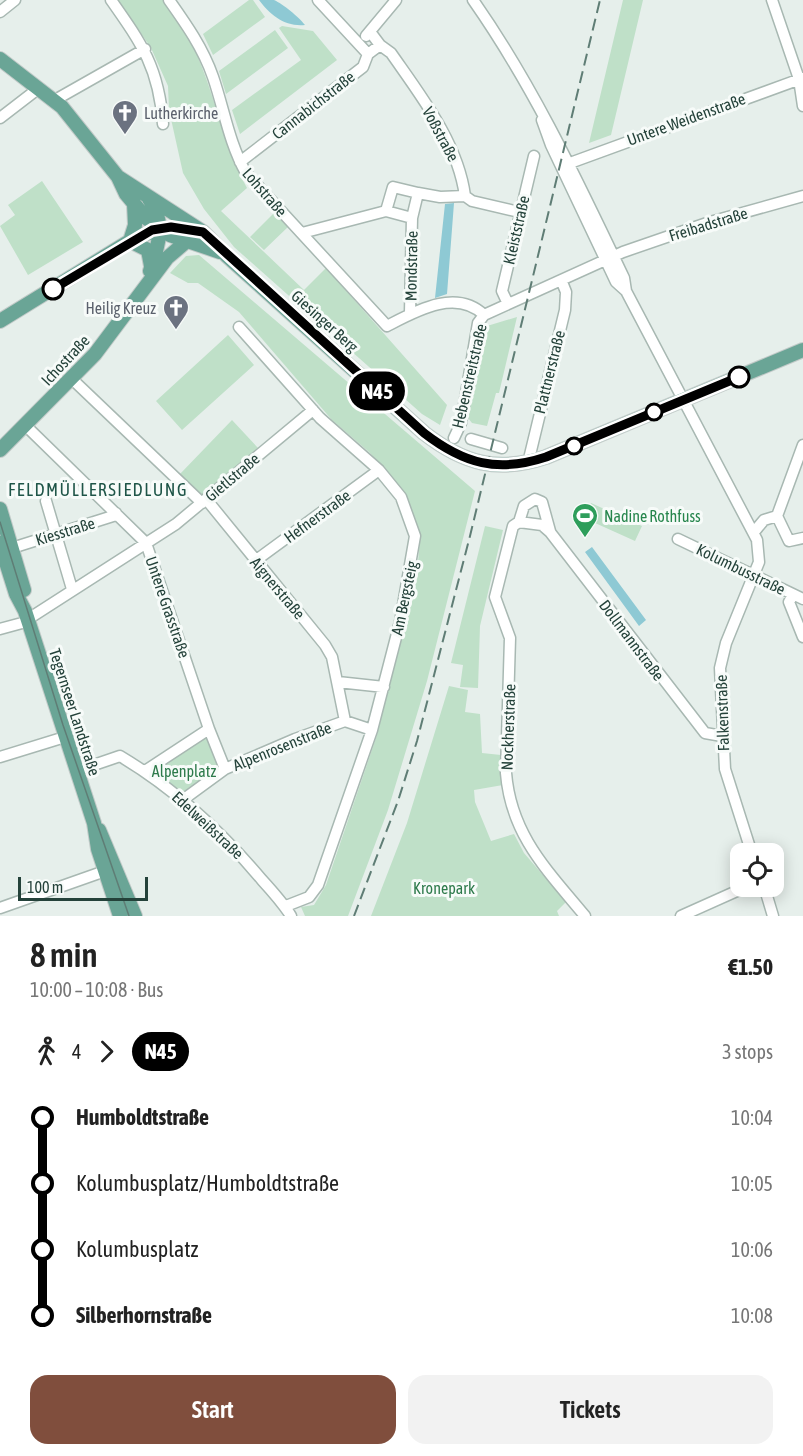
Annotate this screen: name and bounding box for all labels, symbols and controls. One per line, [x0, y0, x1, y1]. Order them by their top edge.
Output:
street label: Cannabichstraße [268, 67, 358, 143]
street label: Untere Weidenstraße [624, 89, 748, 149]
church icon: Lutherkirche [110, 98, 140, 136]
place label: Lutherkirche [144, 104, 218, 122]
street label: Voßstraße [419, 104, 463, 164]
street label: Lohstraße [239, 164, 291, 220]
street label: Kleiststraße [499, 194, 533, 266]
street label: Freibadstraße [667, 204, 749, 244]
street label: Mondstraße [401, 231, 421, 301]
unlabelled marker [42, 278, 64, 300]
street label: Giesinger Berg [287, 286, 362, 356]
church icon: Heilig Kreuz [161, 293, 191, 331]
place label: Heilig Kreuz [85, 299, 156, 318]
street label: Hebenstreitstraße [448, 322, 490, 430]
street label: Plattnerstraße [530, 328, 568, 416]
street label: Ichostraße [37, 331, 93, 389]
unlabelled marker [728, 366, 750, 388]
line badge: N45 [342, 372, 412, 410]
text: N45 [361, 379, 393, 403]
unlabelled marker [645, 403, 663, 421]
unlabelled marker [565, 437, 583, 455]
street label: Gietlstraße [201, 449, 263, 505]
district label: FELDMÜLLERSIEDLUNG [8, 479, 188, 500]
street label: Hefnerstraße [280, 486, 354, 546]
sports icon: Nadine Rothfuss [570, 501, 600, 539]
place label: Nadine Rothfuss [604, 507, 701, 525]
street label: Kiesstraße [33, 513, 97, 549]
street label: Kolumbusstraße [694, 540, 788, 598]
street label: Aignerstraße [246, 553, 309, 623]
street label: Untere Grasstraße [142, 554, 194, 660]
street label: Am Bergsteig [387, 559, 422, 637]
street label: Dollmannstraße [596, 596, 668, 684]
street label: Tegernseer Landstraße [45, 646, 104, 778]
street label: Falkenstraße [712, 674, 732, 752]
street label: Nockherstraße [497, 683, 519, 771]
street label: Alpenrosenstraße [230, 718, 334, 775]
park label: Alpenplatz [152, 762, 216, 781]
street label: Edelweißstraße [169, 788, 247, 862]
map controls [730, 843, 784, 897]
button: locate [730, 843, 784, 897]
scale bar [18, 874, 148, 902]
text: 100 m [27, 878, 63, 896]
park label: Kronepark [413, 879, 475, 898]
text: 8 min [30, 936, 97, 974]
text: €1.50 [728, 954, 773, 980]
text: 10:00 – 10:08 · Bus [30, 978, 163, 1001]
icon: walk [30, 1035, 63, 1068]
icon: forward [90, 1035, 123, 1068]
text: N45 [144, 1039, 177, 1063]
text: 4 [72, 1040, 81, 1063]
text: 3 stops [722, 1040, 773, 1063]
text: Humboldtstraße [76, 1104, 209, 1130]
text: 10:04 [731, 1106, 773, 1129]
text: Kolumbusplatz/Humboldtstraße [76, 1170, 339, 1196]
text: 10:05 [731, 1172, 773, 1195]
text: Kolumbusplatz [76, 1236, 199, 1262]
text: 10:06 [731, 1238, 773, 1261]
text: Silberhornstraße [76, 1302, 212, 1328]
text: 10:08 [731, 1304, 773, 1327]
button: Start [30, 1375, 396, 1444]
button: Tickets [408, 1375, 773, 1444]

